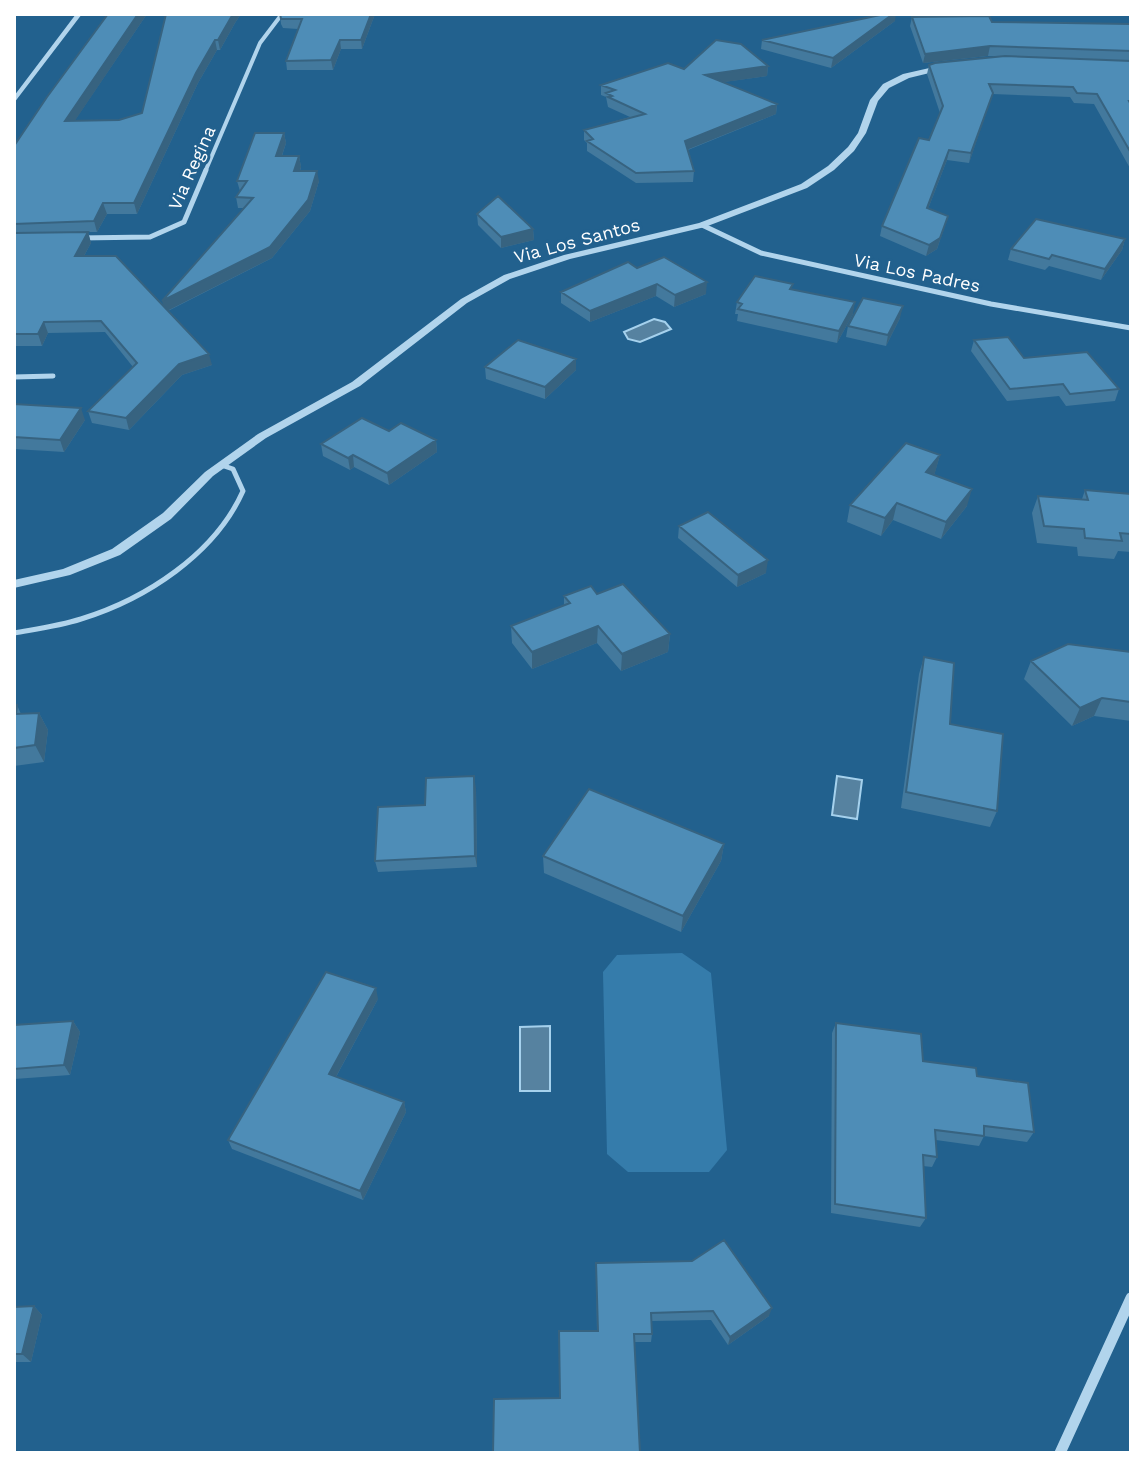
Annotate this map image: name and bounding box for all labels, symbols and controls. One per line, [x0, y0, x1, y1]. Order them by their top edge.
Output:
street label: Via Regina [164, 122, 219, 213]
street label: Via Los Santos [512, 214, 642, 267]
street label: Via Los Padres [852, 249, 982, 296]

